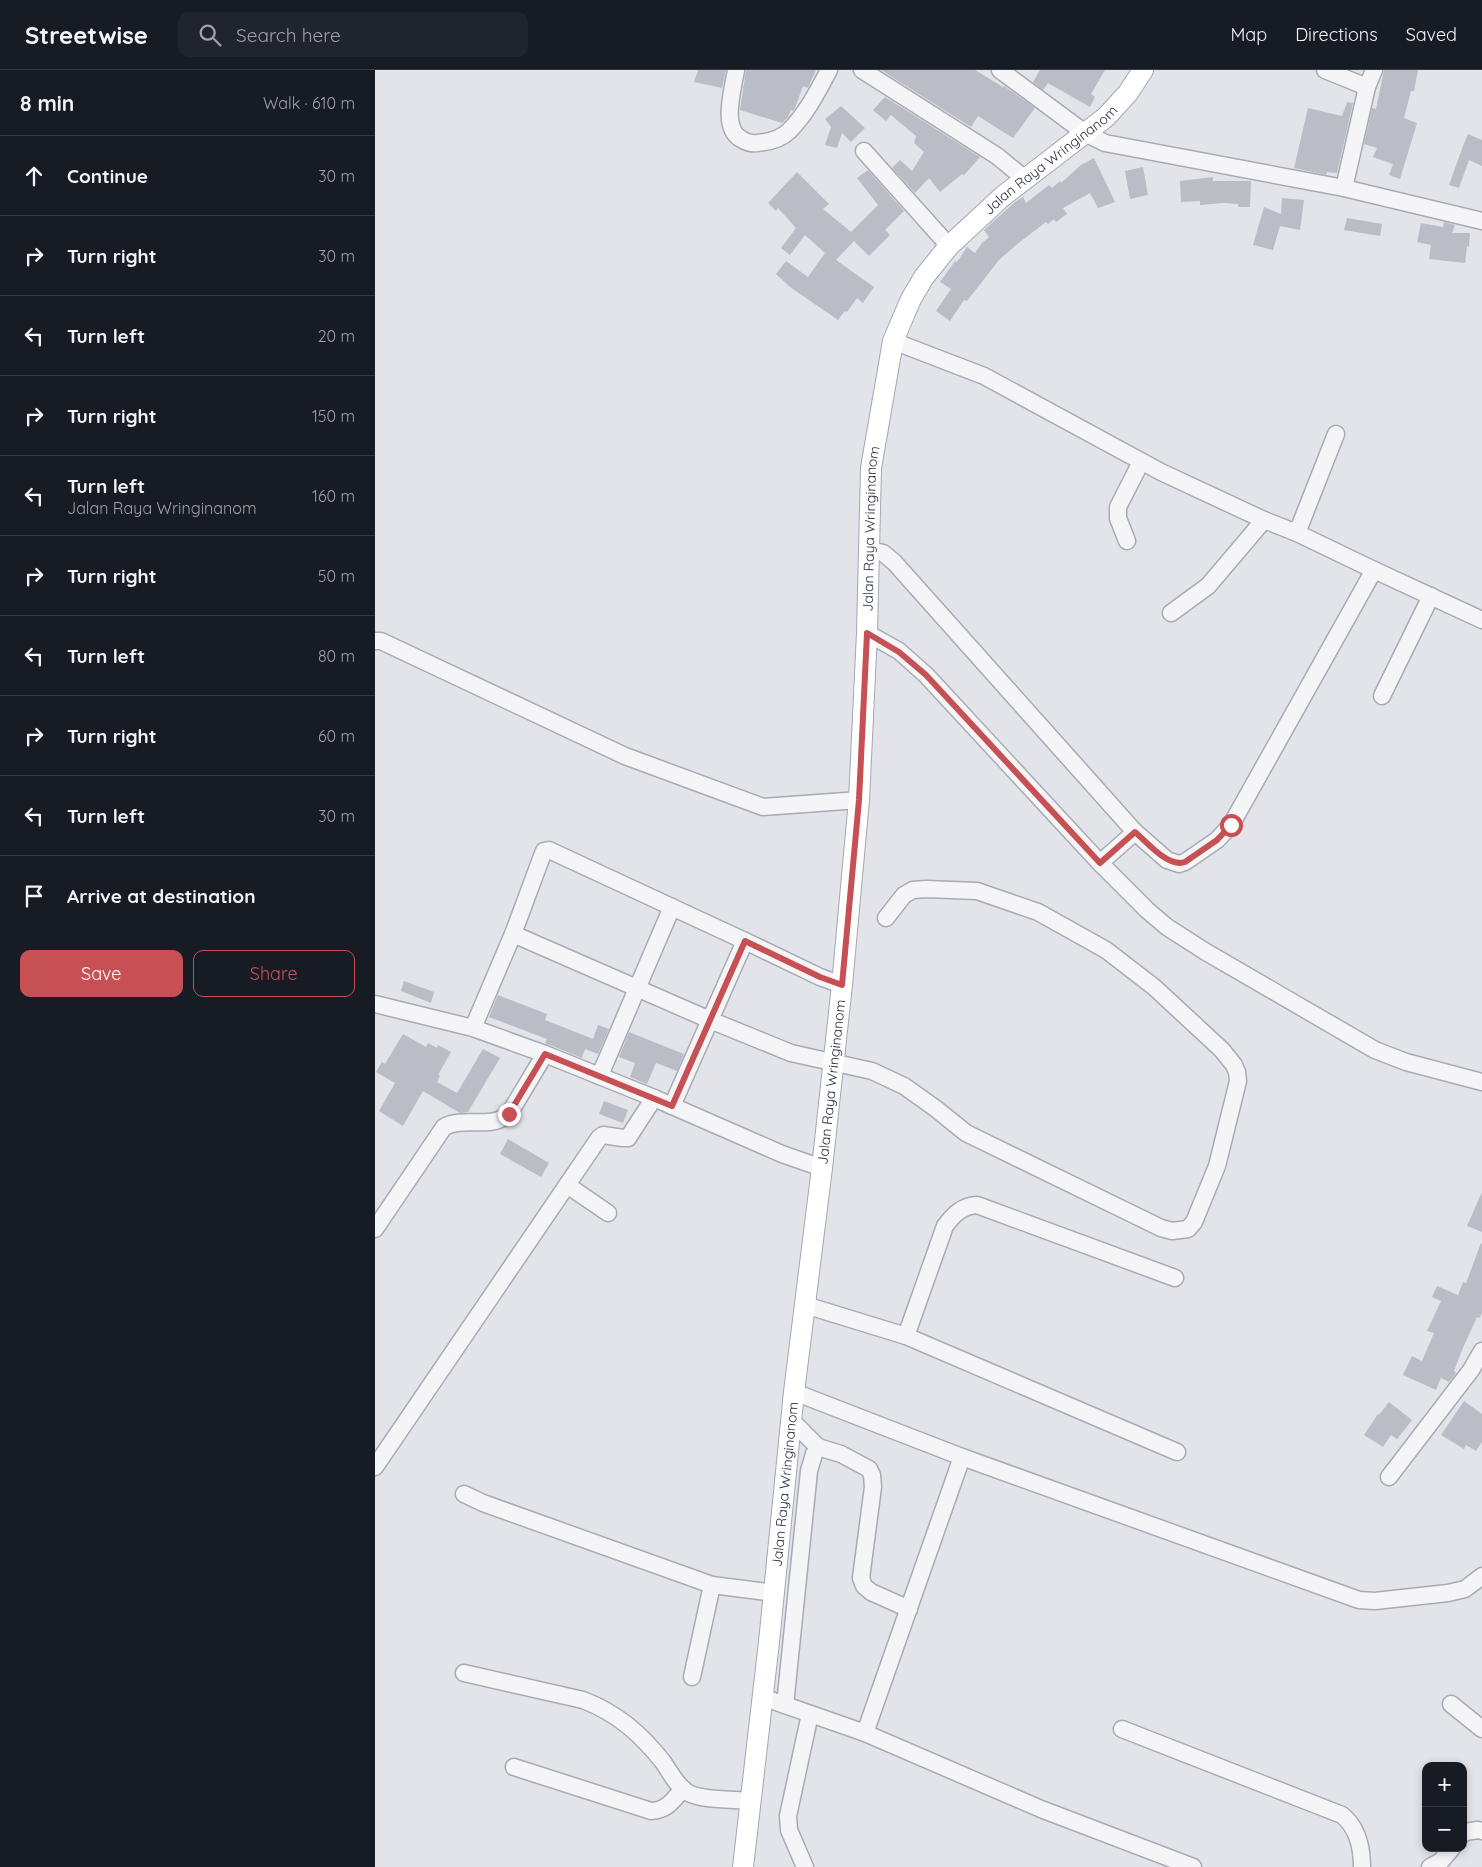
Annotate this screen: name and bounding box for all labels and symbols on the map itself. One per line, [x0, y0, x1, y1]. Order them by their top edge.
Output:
street label: Jalan Raya Wringinanom [980, 101, 1121, 218]
street label: Jalan Raya Wringinanom [859, 444, 884, 612]
route start [1220, 814, 1243, 837]
street label: Jalan Raya Wringinanom [813, 999, 849, 1165]
route end [498, 1103, 521, 1126]
street label: Jalan Raya Wringinanom [768, 1401, 802, 1568]

